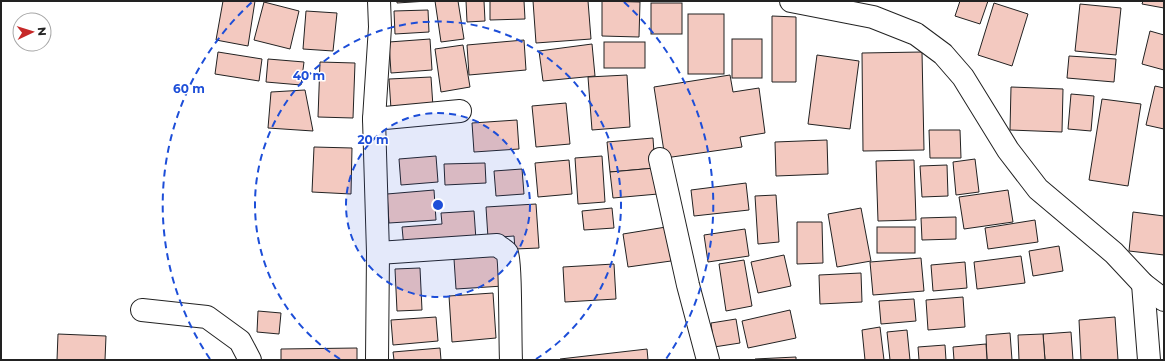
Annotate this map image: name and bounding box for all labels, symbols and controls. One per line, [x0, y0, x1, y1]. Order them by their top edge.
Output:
north arrow [12, 12, 52, 52]
text: N [35, 26, 49, 36]
text: 40 m [293, 68, 325, 83]
text: 60 m [173, 81, 205, 96]
text: 20 m [357, 132, 389, 147]
centre of rings [431, 198, 445, 212]

